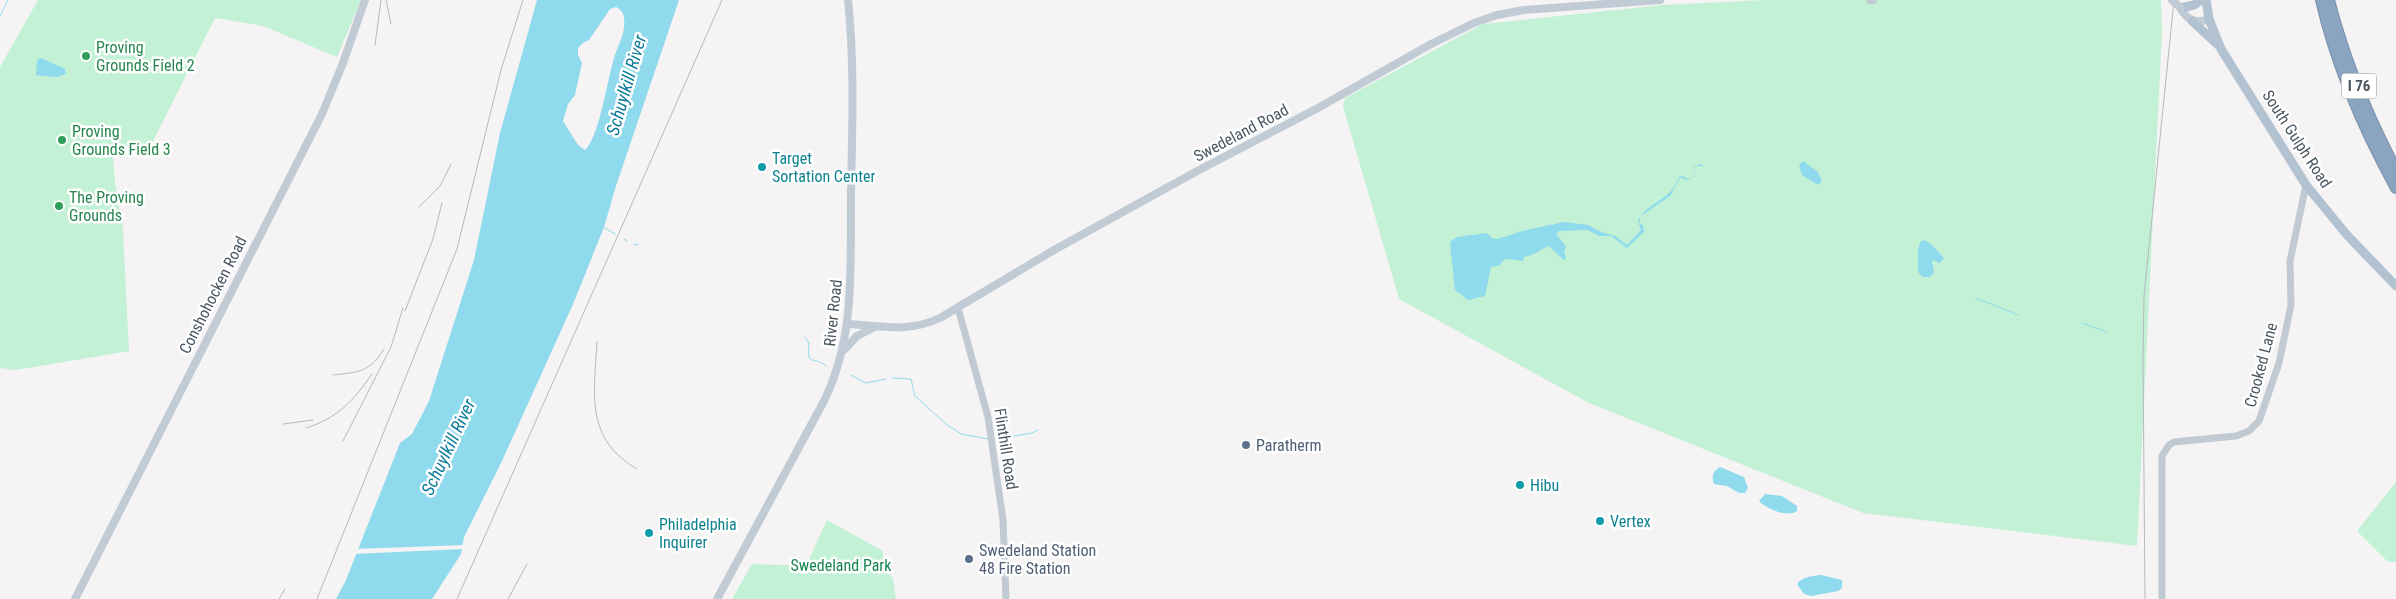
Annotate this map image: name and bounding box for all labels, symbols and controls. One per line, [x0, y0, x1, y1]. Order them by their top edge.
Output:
water label: Schuylkill River [602, 32, 651, 138]
place label: Proving Grounds Field 2 [96, 38, 195, 75]
marker: Proving Grounds Field 2 [80, 50, 92, 62]
road number: I 76 [2342, 74, 2376, 98]
street label: South Gulph Road [2258, 87, 2336, 191]
street label: Swedeland Road [1190, 100, 1292, 166]
place label: Proving Grounds Field 3 [72, 122, 171, 159]
marker: Proving Grounds Field 3 [56, 134, 68, 146]
place label: Target Sortation Center [772, 149, 875, 186]
marker: Target Sortation Center [756, 161, 768, 173]
place label: The Proving Grounds [69, 188, 144, 225]
marker: The Proving Grounds [53, 200, 65, 212]
street label: Conshohocken Road [175, 233, 251, 357]
street label: River Road [820, 279, 846, 347]
street label: Crooked Lane [2241, 321, 2281, 409]
water label: Schuylkill River [417, 395, 480, 498]
street label: Flinthill Road [990, 407, 1022, 491]
place label: Paratherm [1256, 436, 1322, 455]
marker: Paratherm [1240, 439, 1252, 451]
place label: Hibu [1530, 476, 1559, 495]
marker: Hibu [1514, 479, 1526, 491]
place label: Vertex [1610, 512, 1651, 531]
place label: Philadelphia Inquirer [659, 515, 737, 552]
marker: Vertex [1594, 515, 1606, 527]
marker: Philadelphia Inquirer [643, 527, 655, 539]
place label: Swedeland Station 48 Fire Station [979, 541, 1096, 578]
marker: Swedeland Station 48 Fire Station [963, 553, 975, 565]
park label: Swedeland Park [791, 556, 892, 575]

